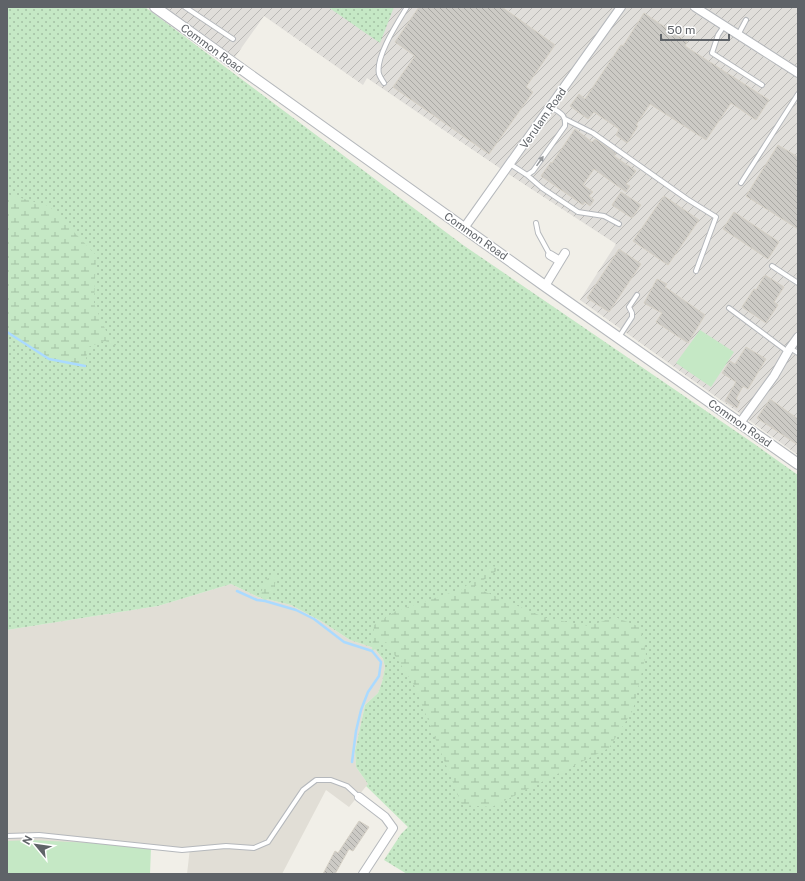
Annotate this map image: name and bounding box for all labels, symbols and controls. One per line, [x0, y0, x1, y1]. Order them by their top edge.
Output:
scale bar [661, 16, 729, 42]
street label: Common Road [178, 21, 246, 75]
text: 50 m [667, 23, 695, 37]
street label: Verulam Road [518, 85, 568, 151]
one-way arrow [536, 156, 544, 166]
street label: Common Road [442, 210, 510, 262]
street label: Common Road [706, 397, 774, 449]
north arrow [16, 825, 56, 865]
text: N [20, 833, 35, 847]

